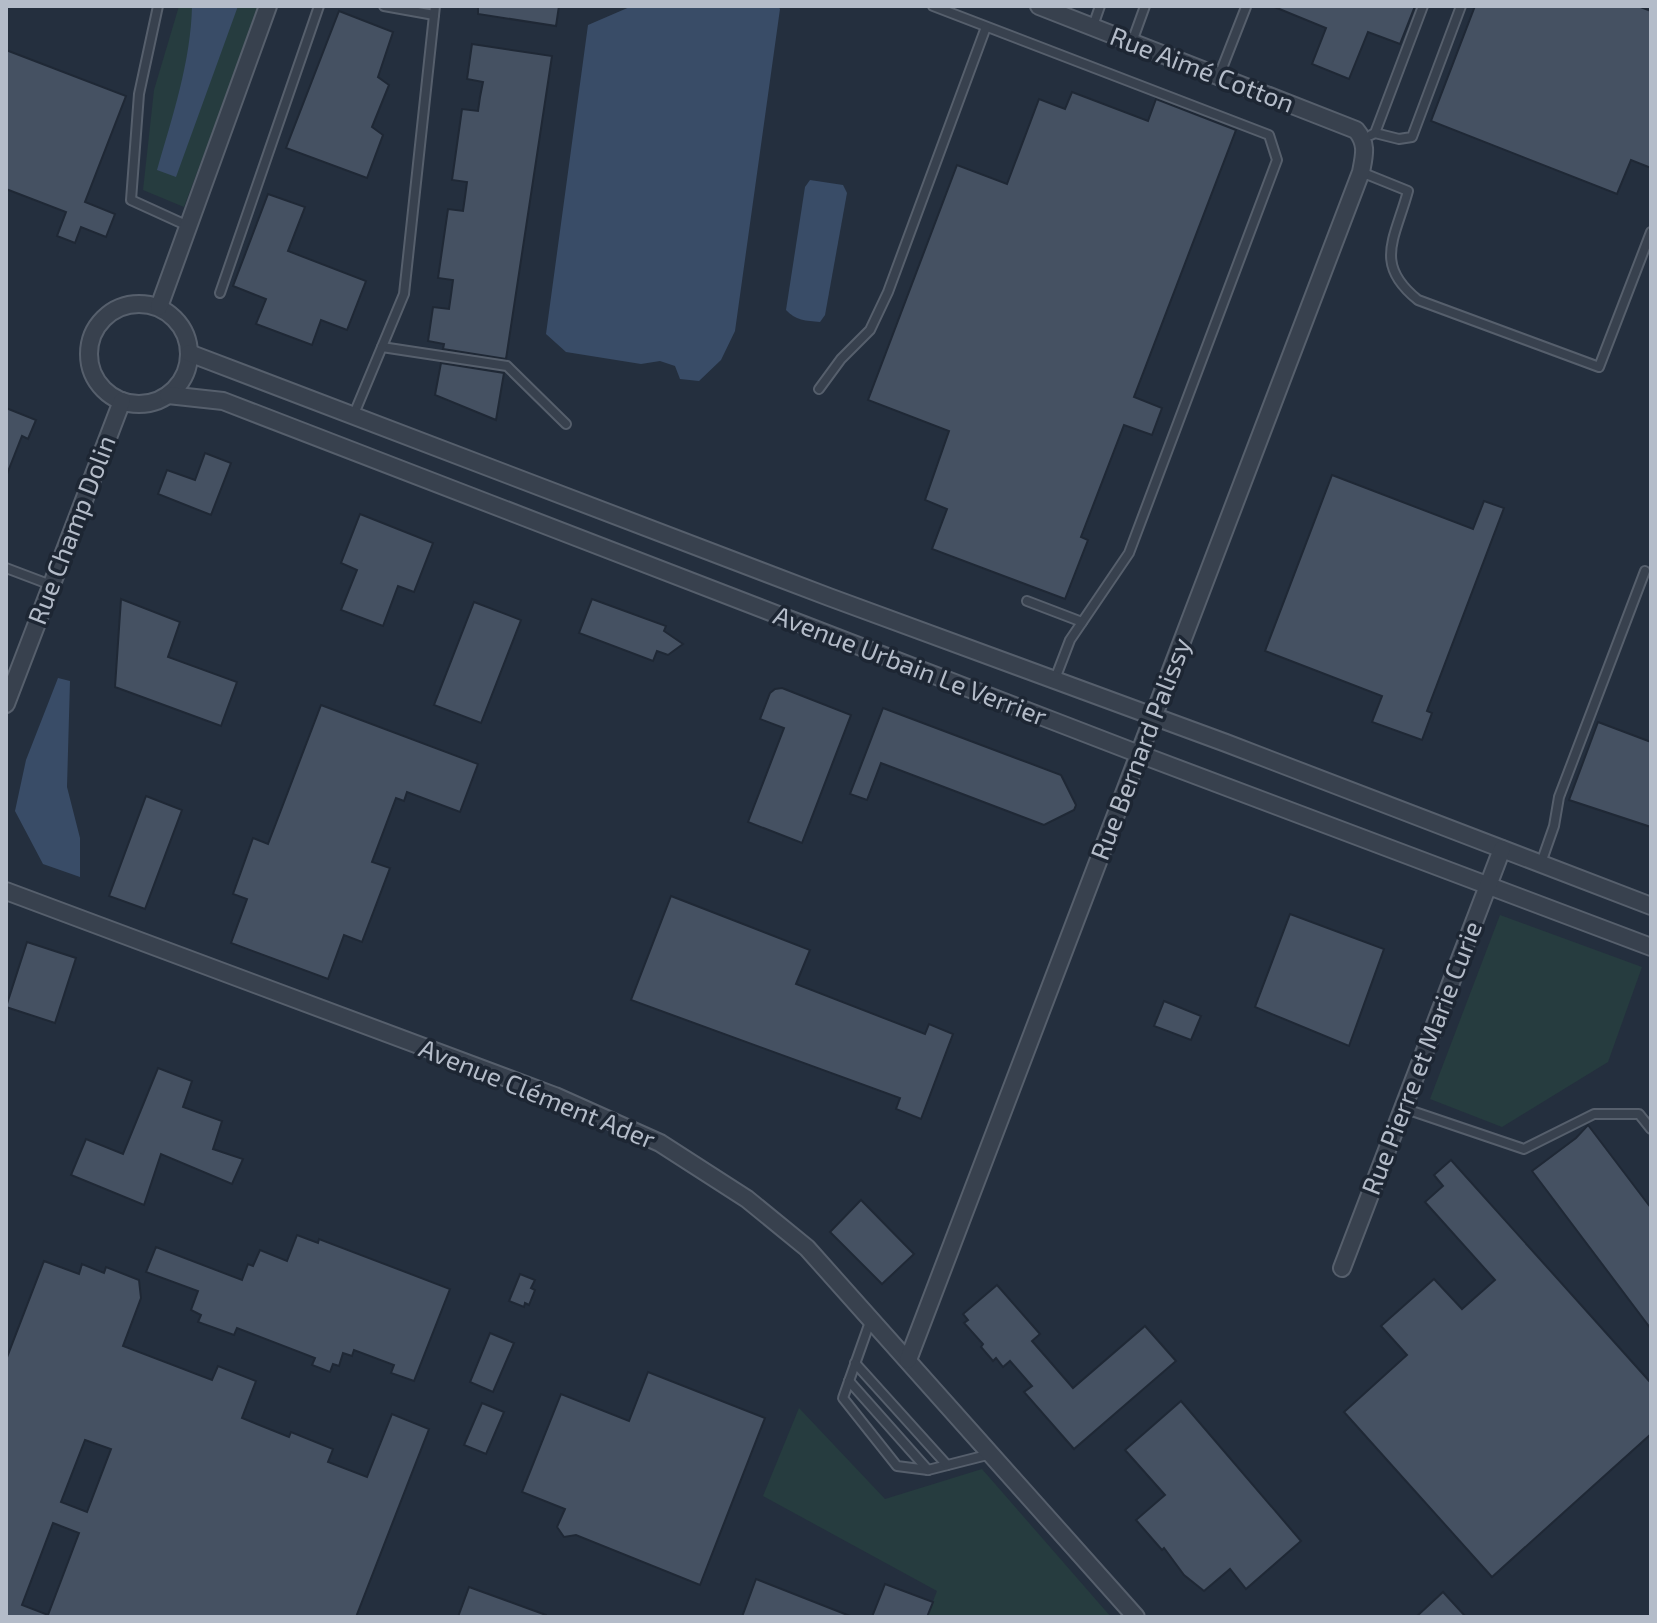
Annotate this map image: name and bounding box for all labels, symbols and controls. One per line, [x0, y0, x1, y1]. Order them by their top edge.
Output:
street label: Rue Aimé Cotton [1106, 19, 1299, 118]
street label: Rue Champ Dolin [20, 431, 121, 628]
street label: Avenue Urbain Le Verrier [770, 598, 1051, 731]
street label: Rue Bernard Palissy [1083, 633, 1196, 864]
street label: Rue Pierre et Marie Curie [1354, 916, 1487, 1199]
street label: Avenue Clément Ader [415, 1031, 660, 1154]

